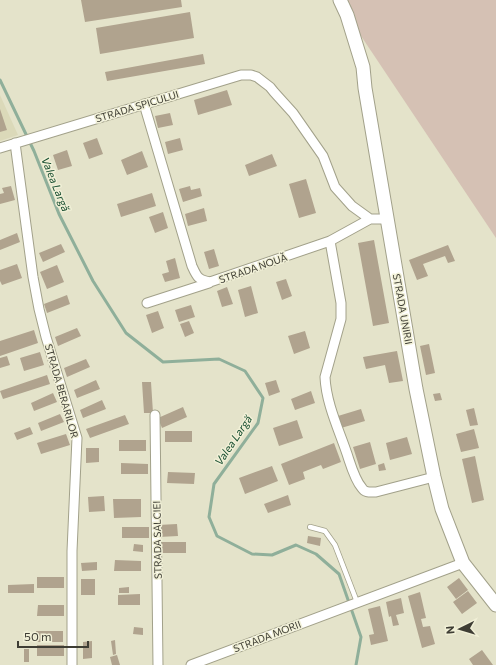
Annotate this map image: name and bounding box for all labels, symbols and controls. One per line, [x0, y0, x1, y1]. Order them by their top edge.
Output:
street label: STRADA SPICULUI [94, 88, 180, 124]
water label: Valea Largă [39, 155, 73, 213]
street label: STRADA NOUĂ [217, 251, 289, 285]
street label: STRADA UNIRII [391, 273, 415, 345]
street label: STRADA BERARILOR [43, 342, 81, 440]
water label: Valea Largă [212, 412, 255, 467]
street label: STRADA SALCIEI [150, 501, 164, 579]
north arrow [440, 609, 480, 649]
street label: STRADA MORII [231, 618, 303, 654]
scale bar [18, 623, 88, 649]
text: N [443, 625, 456, 635]
text: 50 m [24, 629, 52, 643]

